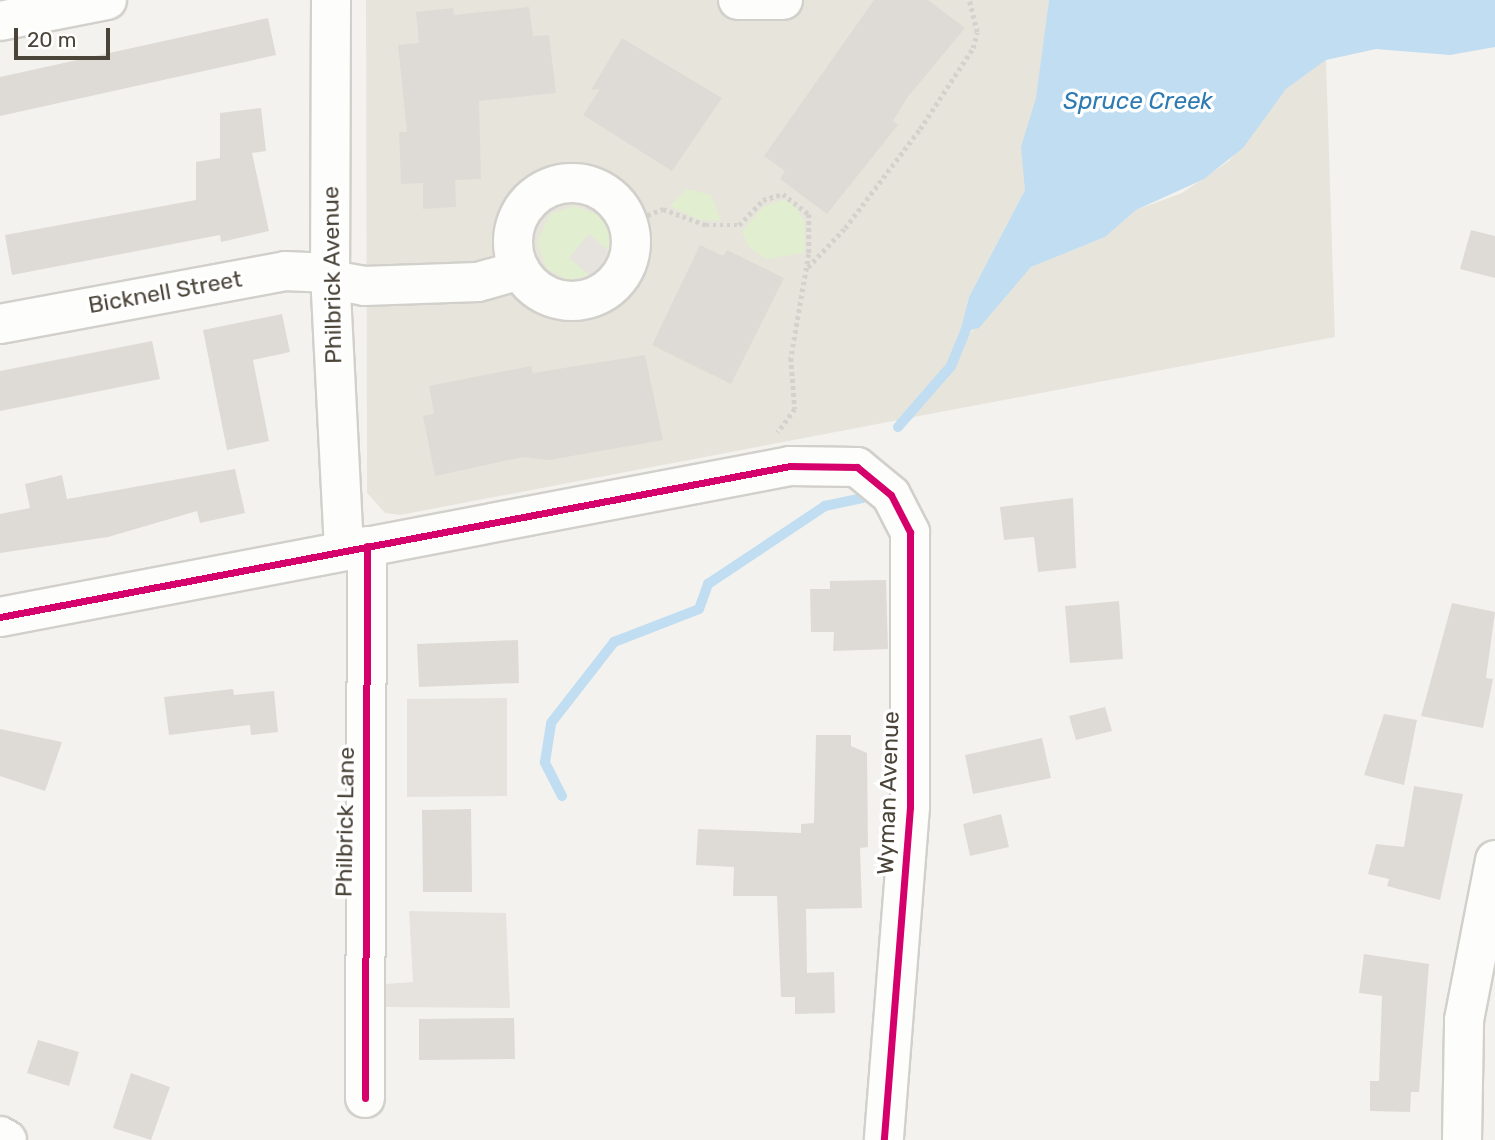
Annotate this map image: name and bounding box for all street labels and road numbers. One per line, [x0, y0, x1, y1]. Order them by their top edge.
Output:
street label: Philbrick Avenue [317, 185, 347, 365]
street label: Bicknell Street [86, 265, 244, 319]
street label: Wyman Avenue [871, 710, 905, 876]
street label: Philbrick Lane [330, 746, 360, 898]

